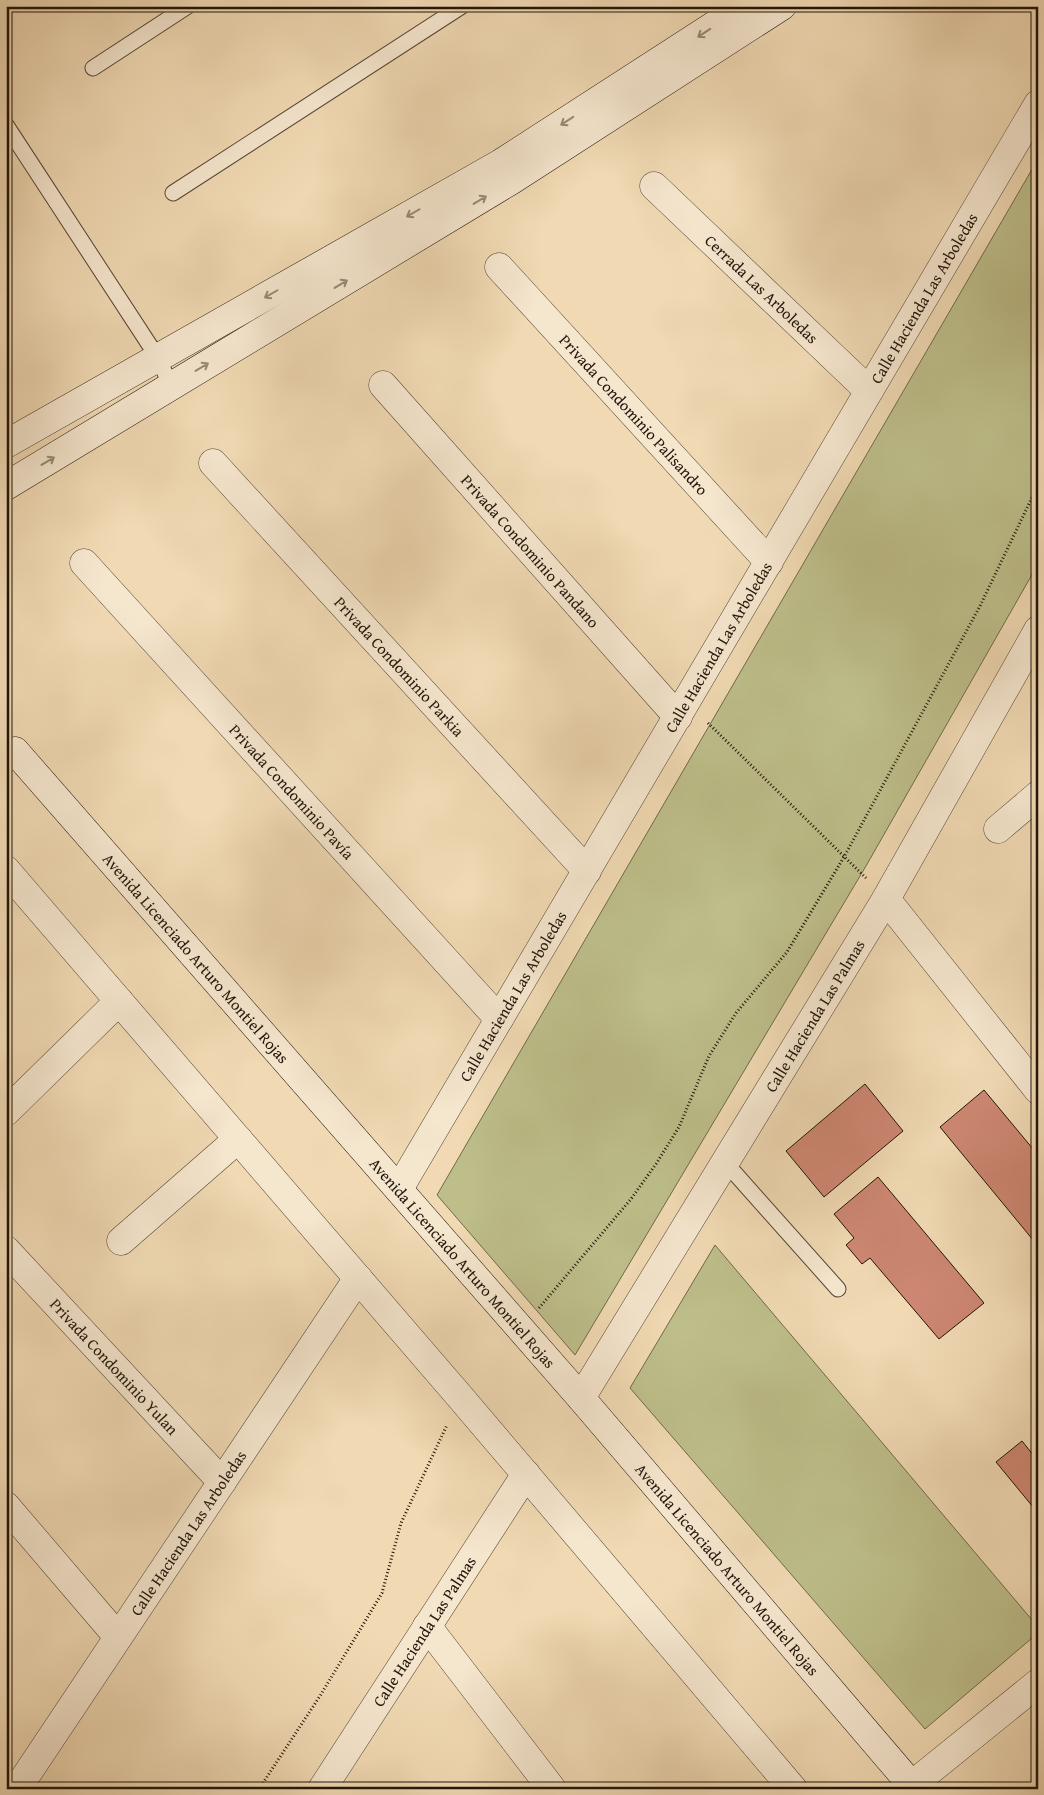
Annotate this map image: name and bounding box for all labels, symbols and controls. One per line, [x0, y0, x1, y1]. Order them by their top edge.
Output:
one-way arrow [697, 28, 711, 38]
one-way arrow [560, 116, 574, 126]
one-way arrow [473, 194, 487, 204]
street label: Calle Hacienda Las Arboledas [864, 208, 983, 388]
one-way arrow [406, 209, 420, 219]
street label: Cerrada Las Arboledas [700, 229, 824, 349]
one-way arrow [333, 278, 347, 288]
one-way arrow [265, 289, 279, 299]
street label: Privada Condominio Palisandro [554, 329, 714, 500]
one-way arrow [194, 362, 208, 372]
one-way arrow [40, 456, 54, 466]
street label: Privada Condominio Pandano [456, 469, 605, 633]
street label: Calle Hacienda Las Arboledas [658, 557, 778, 737]
street label: Privada Condominio Parkia [329, 591, 470, 742]
street label: Privada Condominio Pavía [224, 718, 360, 865]
street label: Avenida Licenciado Arturo Montiel Rojas [97, 847, 295, 1069]
street label: Calle Hacienda Las Arboledas [453, 906, 572, 1086]
street label: Calle Hacienda Las Palmas [759, 935, 871, 1097]
street label: Avenida Licenciado Arturo Montiel Rojas [364, 1152, 562, 1373]
street label: Privada Condominio Yulan [45, 1293, 184, 1440]
street label: Calle Hacienda Las Arboledas [124, 1445, 252, 1620]
street label: Avenida Licenciado Arturo Montiel Rojas [630, 1458, 825, 1681]
street label: Calle Hacienda Las Palmas [367, 1551, 482, 1711]

